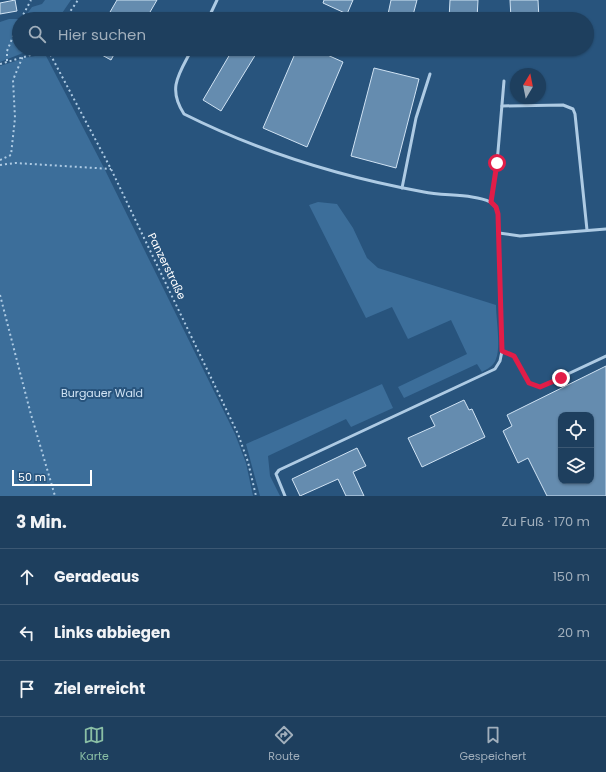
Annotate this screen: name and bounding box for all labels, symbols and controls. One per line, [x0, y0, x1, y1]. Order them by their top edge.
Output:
search box [12, 12, 594, 56]
icon: search [26, 23, 48, 45]
text: Hier suchen [58, 24, 146, 45]
north arrow [510, 68, 546, 104]
route start [488, 154, 506, 172]
street label: Panzerstraße [144, 230, 190, 302]
route end [552, 369, 570, 387]
park label: Burgauer Wald [61, 385, 143, 401]
map controls [558, 412, 594, 484]
button: locate [558, 412, 594, 448]
button: layers [558, 448, 594, 484]
scale bar [12, 468, 92, 487]
text: 50 m [18, 469, 46, 485]
text: 3 Min. [16, 510, 67, 534]
text: Zu Fuß · 170 m [501, 512, 590, 531]
icon: ahead [16, 566, 38, 588]
text: Geradeaus [54, 566, 139, 587]
text: 150 m [553, 567, 590, 586]
icon: left [16, 622, 38, 644]
text: Links abbiegen [54, 622, 170, 643]
text: 20 m [557, 623, 590, 642]
icon: arrive [16, 678, 38, 700]
text: Ziel erreicht [54, 678, 145, 699]
tab: Karte [80, 724, 109, 765]
tab: Route [268, 724, 300, 765]
tab: Gespeichert [459, 724, 526, 765]

